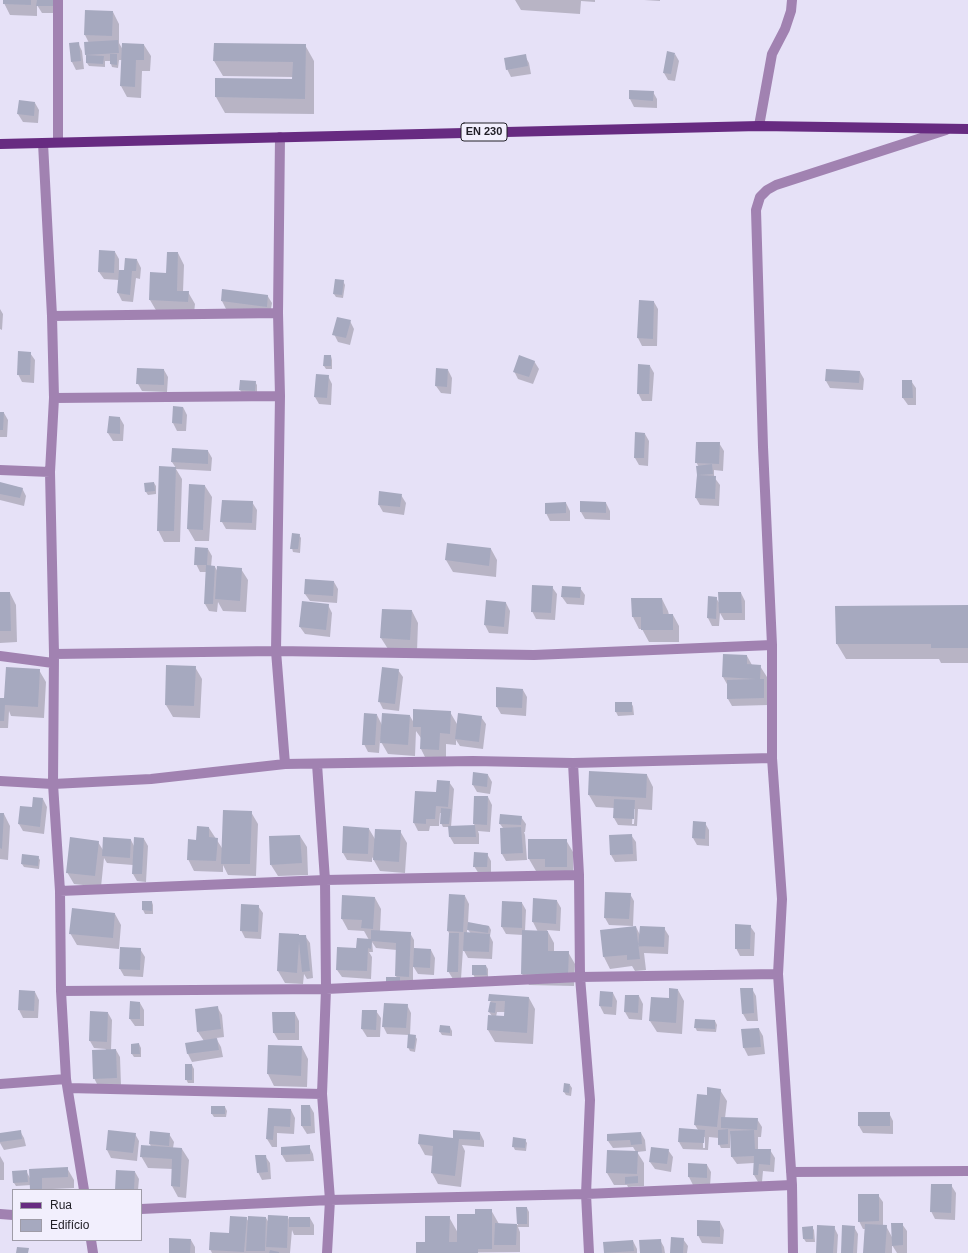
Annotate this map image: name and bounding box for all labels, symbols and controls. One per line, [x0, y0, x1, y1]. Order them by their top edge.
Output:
road number: EN 230 [461, 123, 507, 141]
legend [12, 1189, 142, 1241]
text: Rua [50, 1198, 72, 1212]
text: Edifício [50, 1218, 89, 1232]

